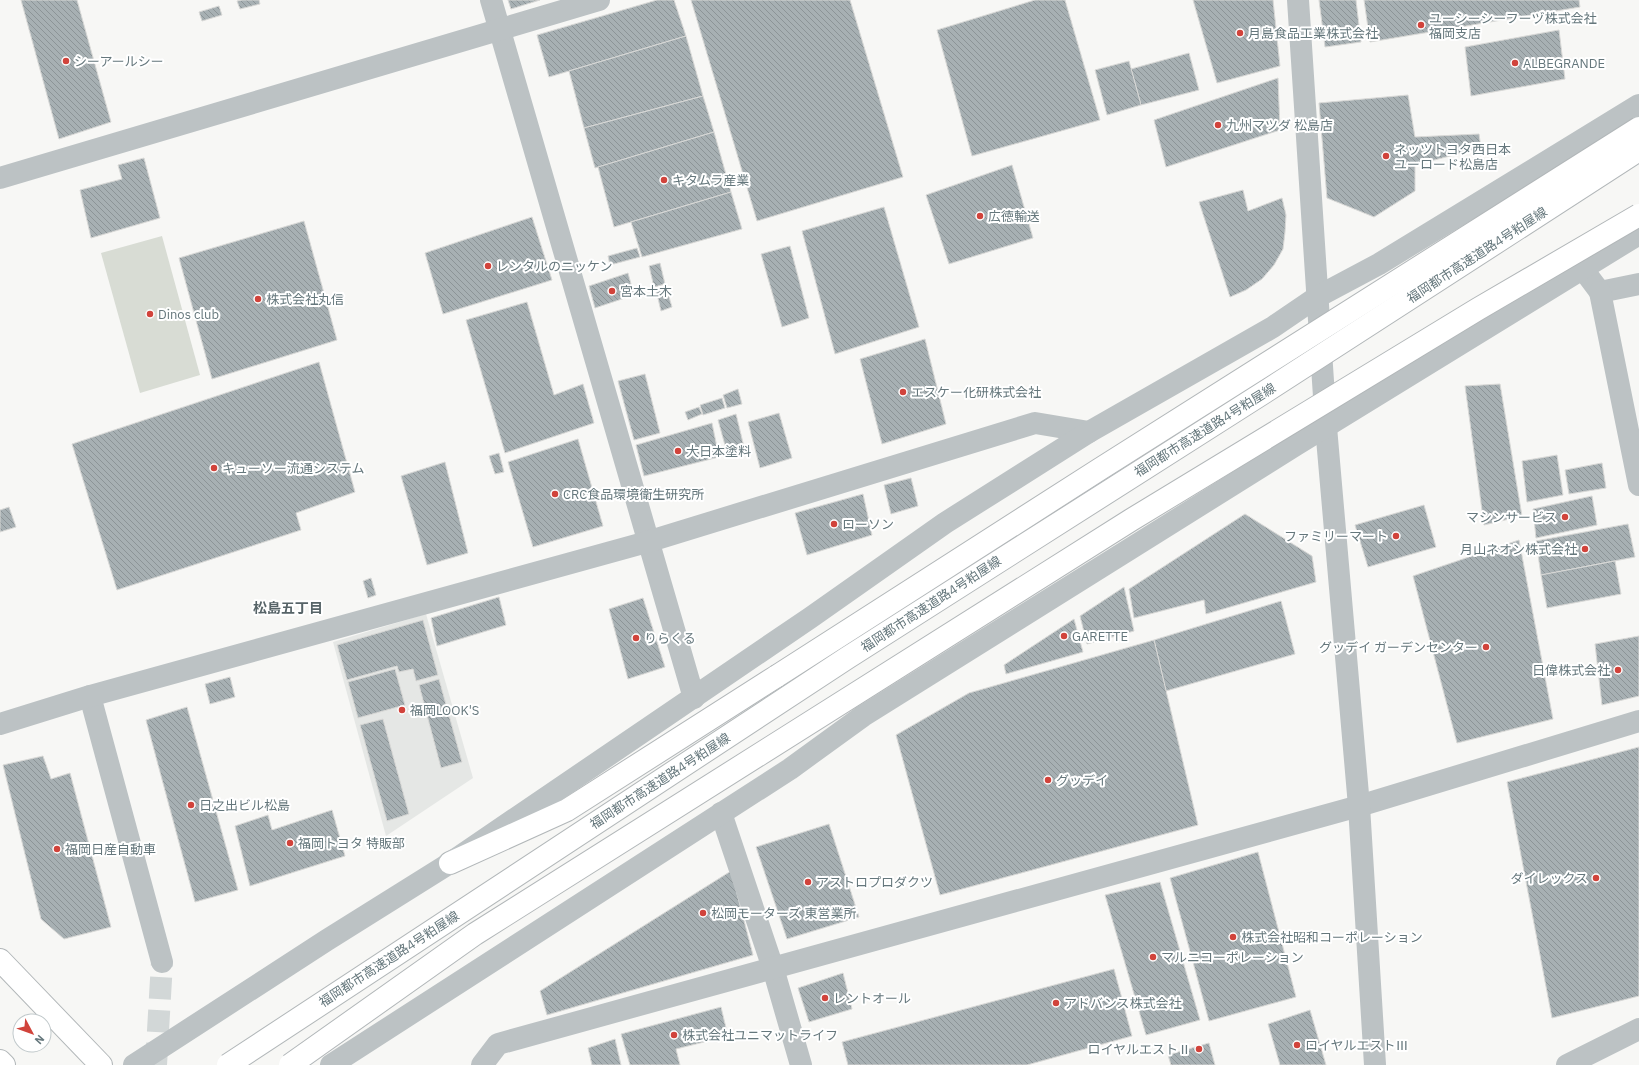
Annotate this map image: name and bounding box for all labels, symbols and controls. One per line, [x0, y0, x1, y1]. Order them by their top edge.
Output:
place label: ユーシーシーフーヅ株式会社 福岡支店 [1429, 10, 1596, 42]
marker: ユーシーシーフーヅ株式会社 福岡支店 [1416, 20, 1426, 30]
place label: 月島食品工業株式会社 [1248, 25, 1378, 42]
marker: 月島食品工業株式会社 [1235, 28, 1245, 38]
place label: シーアールシー [74, 53, 164, 70]
place label: ALBEGRANDE [1523, 55, 1605, 72]
marker: シーアールシー [61, 56, 71, 66]
marker: ALBEGRANDE [1510, 58, 1520, 68]
place label: 九州マツダ 松島店 [1226, 117, 1333, 134]
marker: 九州マツダ 松島店 [1213, 120, 1223, 130]
place label: ネッツトヨタ西日本 ユーロード松島店 [1394, 141, 1511, 173]
marker: ネッツトヨタ西日本 ユーロード松島店 [1381, 151, 1391, 161]
place label: キタムラ産業 [672, 172, 749, 189]
marker: キタムラ産業 [659, 175, 669, 185]
street label: 福岡都市高速道路4号粕屋線 [1404, 203, 1550, 307]
place label: 広徳輸送 [988, 208, 1040, 225]
marker: 広徳輸送 [975, 211, 985, 221]
place label: レンタルのニッケン [496, 258, 613, 275]
marker: レンタルのニッケン [483, 261, 493, 271]
place label: 宮本土木 [620, 283, 672, 300]
marker: 宮本土木 [607, 286, 617, 296]
place label: 株式会社丸信 [266, 291, 344, 308]
marker: 株式会社丸信 [253, 294, 263, 304]
place label: Dinos club [158, 306, 219, 323]
marker: Dinos club [145, 309, 155, 319]
street label: 福岡都市高速道路4号粕屋線 [1131, 379, 1279, 481]
place label: エスケー化研株式会社 [911, 384, 1041, 401]
marker: エスケー化研株式会社 [898, 387, 908, 397]
place label: 大日本塗料 [686, 443, 751, 460]
marker: 大日本塗料 [673, 446, 683, 456]
place label: キューソー流通システム [222, 460, 365, 477]
marker: キューソー流通システム [209, 463, 219, 473]
place label: CRC食品環境衛生研究所 [563, 486, 704, 503]
marker: CRC食品環境衛生研究所 [550, 489, 560, 499]
place label: マシンサービス [1466, 509, 1557, 526]
marker: マシンサービス [1560, 512, 1570, 522]
place label: ローソン [842, 516, 894, 533]
marker: ローソン [829, 519, 839, 529]
place label: ファミリーマート [1284, 528, 1388, 545]
marker: ファミリーマート [1391, 531, 1401, 541]
place label: 月山ネオン株式会社 [1460, 541, 1577, 558]
marker: 月山ネオン株式会社 [1580, 544, 1590, 554]
street label: 福岡都市高速道路4号粕屋線 [858, 552, 1004, 656]
district label: 松島五丁目 [253, 599, 323, 617]
place label: GARETTE [1072, 628, 1128, 645]
place label: りらくる [644, 630, 696, 647]
marker: GARETTE [1059, 631, 1069, 641]
marker: りらくる [631, 633, 641, 643]
place label: グッデイ ガーデンセンター [1319, 639, 1478, 656]
marker: グッデイ ガーデンセンター [1481, 642, 1491, 652]
place label: 日偉株式会社 [1532, 662, 1610, 679]
marker: 日偉株式会社 [1613, 665, 1623, 675]
place label: 福岡LOOK'S [410, 702, 479, 719]
marker: 福岡LOOK'S [397, 705, 407, 715]
street label: 福岡都市高速道路4号粕屋線 [587, 729, 733, 833]
place label: グッデイ [1056, 772, 1108, 789]
marker: グッデイ [1043, 775, 1053, 785]
place label: 日之出ビル松島 [199, 797, 290, 814]
marker: 日之出ビル松島 [186, 800, 196, 810]
place label: 福岡トヨタ 特販部 [298, 835, 405, 852]
marker: 福岡トヨタ 特販部 [285, 838, 295, 848]
place label: 福岡日産自動車 [65, 841, 156, 858]
marker: 福岡日産自動車 [52, 844, 62, 854]
place label: ダイレックス [1510, 870, 1588, 887]
marker: ダイレックス [1591, 873, 1601, 883]
place label: アストロプロダクツ [816, 874, 933, 891]
marker: アストロプロダクツ [803, 877, 813, 887]
place label: 松岡モーターズ 東営業所 [711, 905, 856, 922]
street label: 福岡都市高速道路4号粕屋線 [316, 907, 462, 1011]
marker: 松岡モーターズ 東営業所 [698, 908, 708, 918]
place label: 株式会社昭和コーポレーション [1241, 929, 1423, 946]
marker: 株式会社昭和コーポレーション [1228, 932, 1238, 942]
place label: マルニコーポレーション [1161, 949, 1304, 966]
marker: マルニコーポレーション [1148, 952, 1158, 962]
place label: レントオール [833, 990, 911, 1007]
marker: レントオール [820, 993, 830, 1003]
place label: アドバンス株式会社 [1064, 995, 1181, 1012]
marker: アドバンス株式会社 [1051, 998, 1061, 1008]
north arrow [12, 1013, 52, 1053]
place label: 株式会社ユニマットライフ [682, 1027, 838, 1044]
marker: 株式会社ユニマットライフ [669, 1030, 679, 1040]
text: N [32, 1032, 47, 1047]
place label: ロイヤルエストⅢ [1305, 1037, 1409, 1054]
marker: ロイヤルエストⅢ [1292, 1040, 1302, 1050]
place label: ロイヤルエストⅡ [1087, 1041, 1191, 1058]
marker: ロイヤルエストⅡ [1194, 1044, 1204, 1054]

